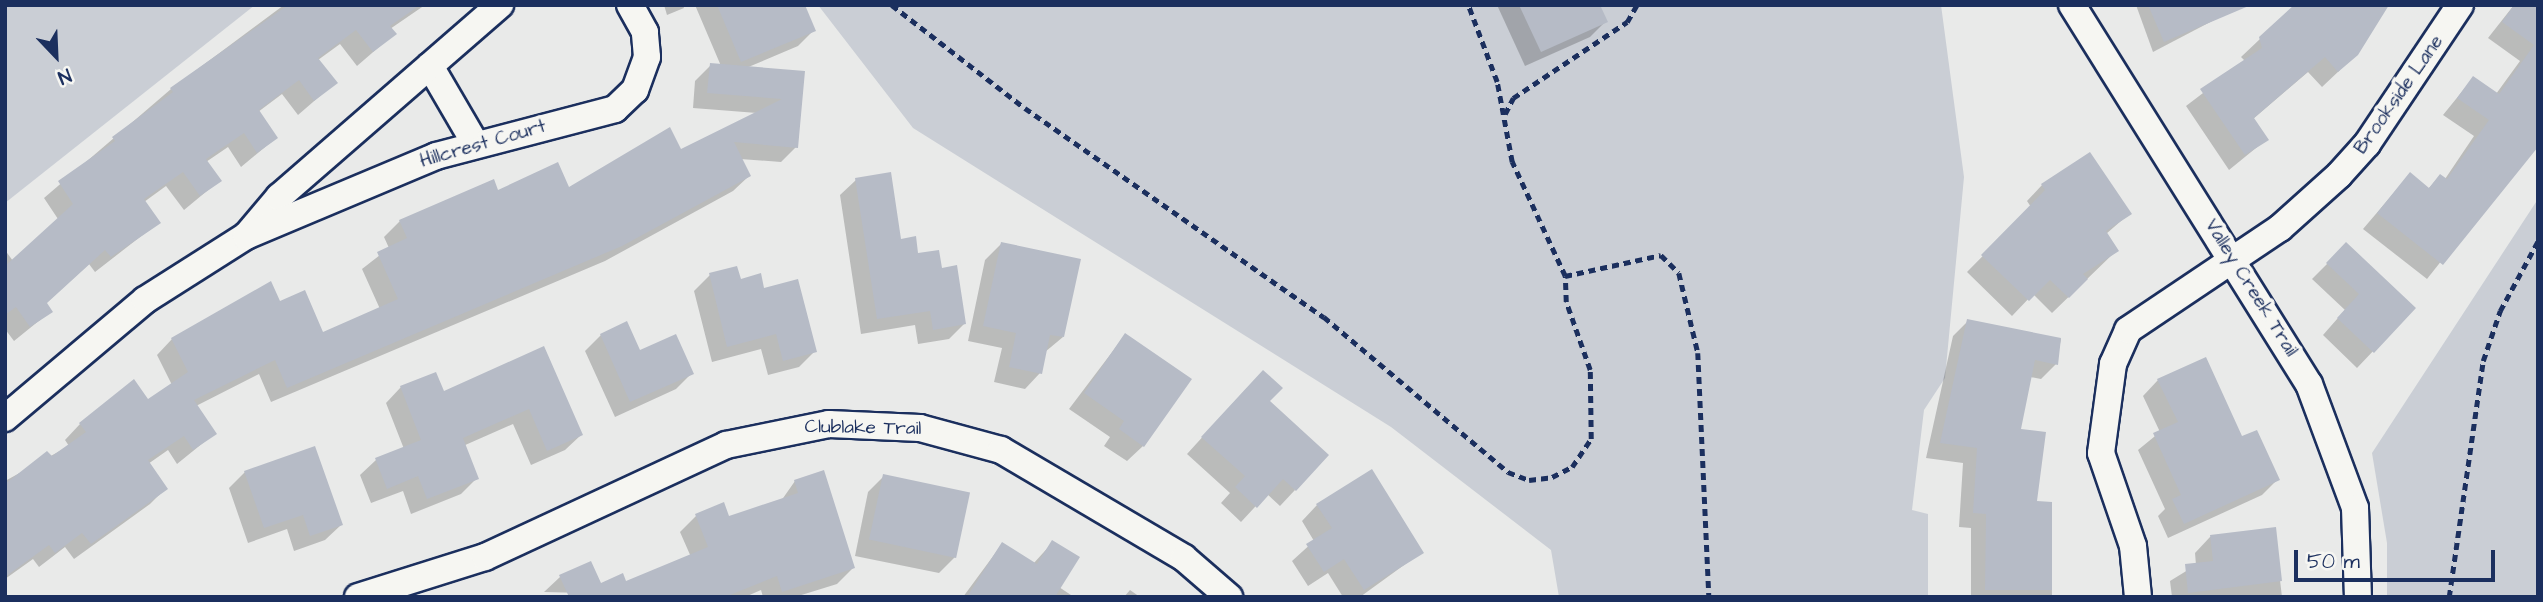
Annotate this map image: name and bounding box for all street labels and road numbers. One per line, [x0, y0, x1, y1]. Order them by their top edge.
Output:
street label: Brookside Lane [2350, 31, 2448, 159]
street label: Hillcrest Court [417, 115, 549, 173]
street label: Valley Creek Trail [2200, 215, 2302, 361]
street label: Clublake Trail [804, 416, 922, 440]

